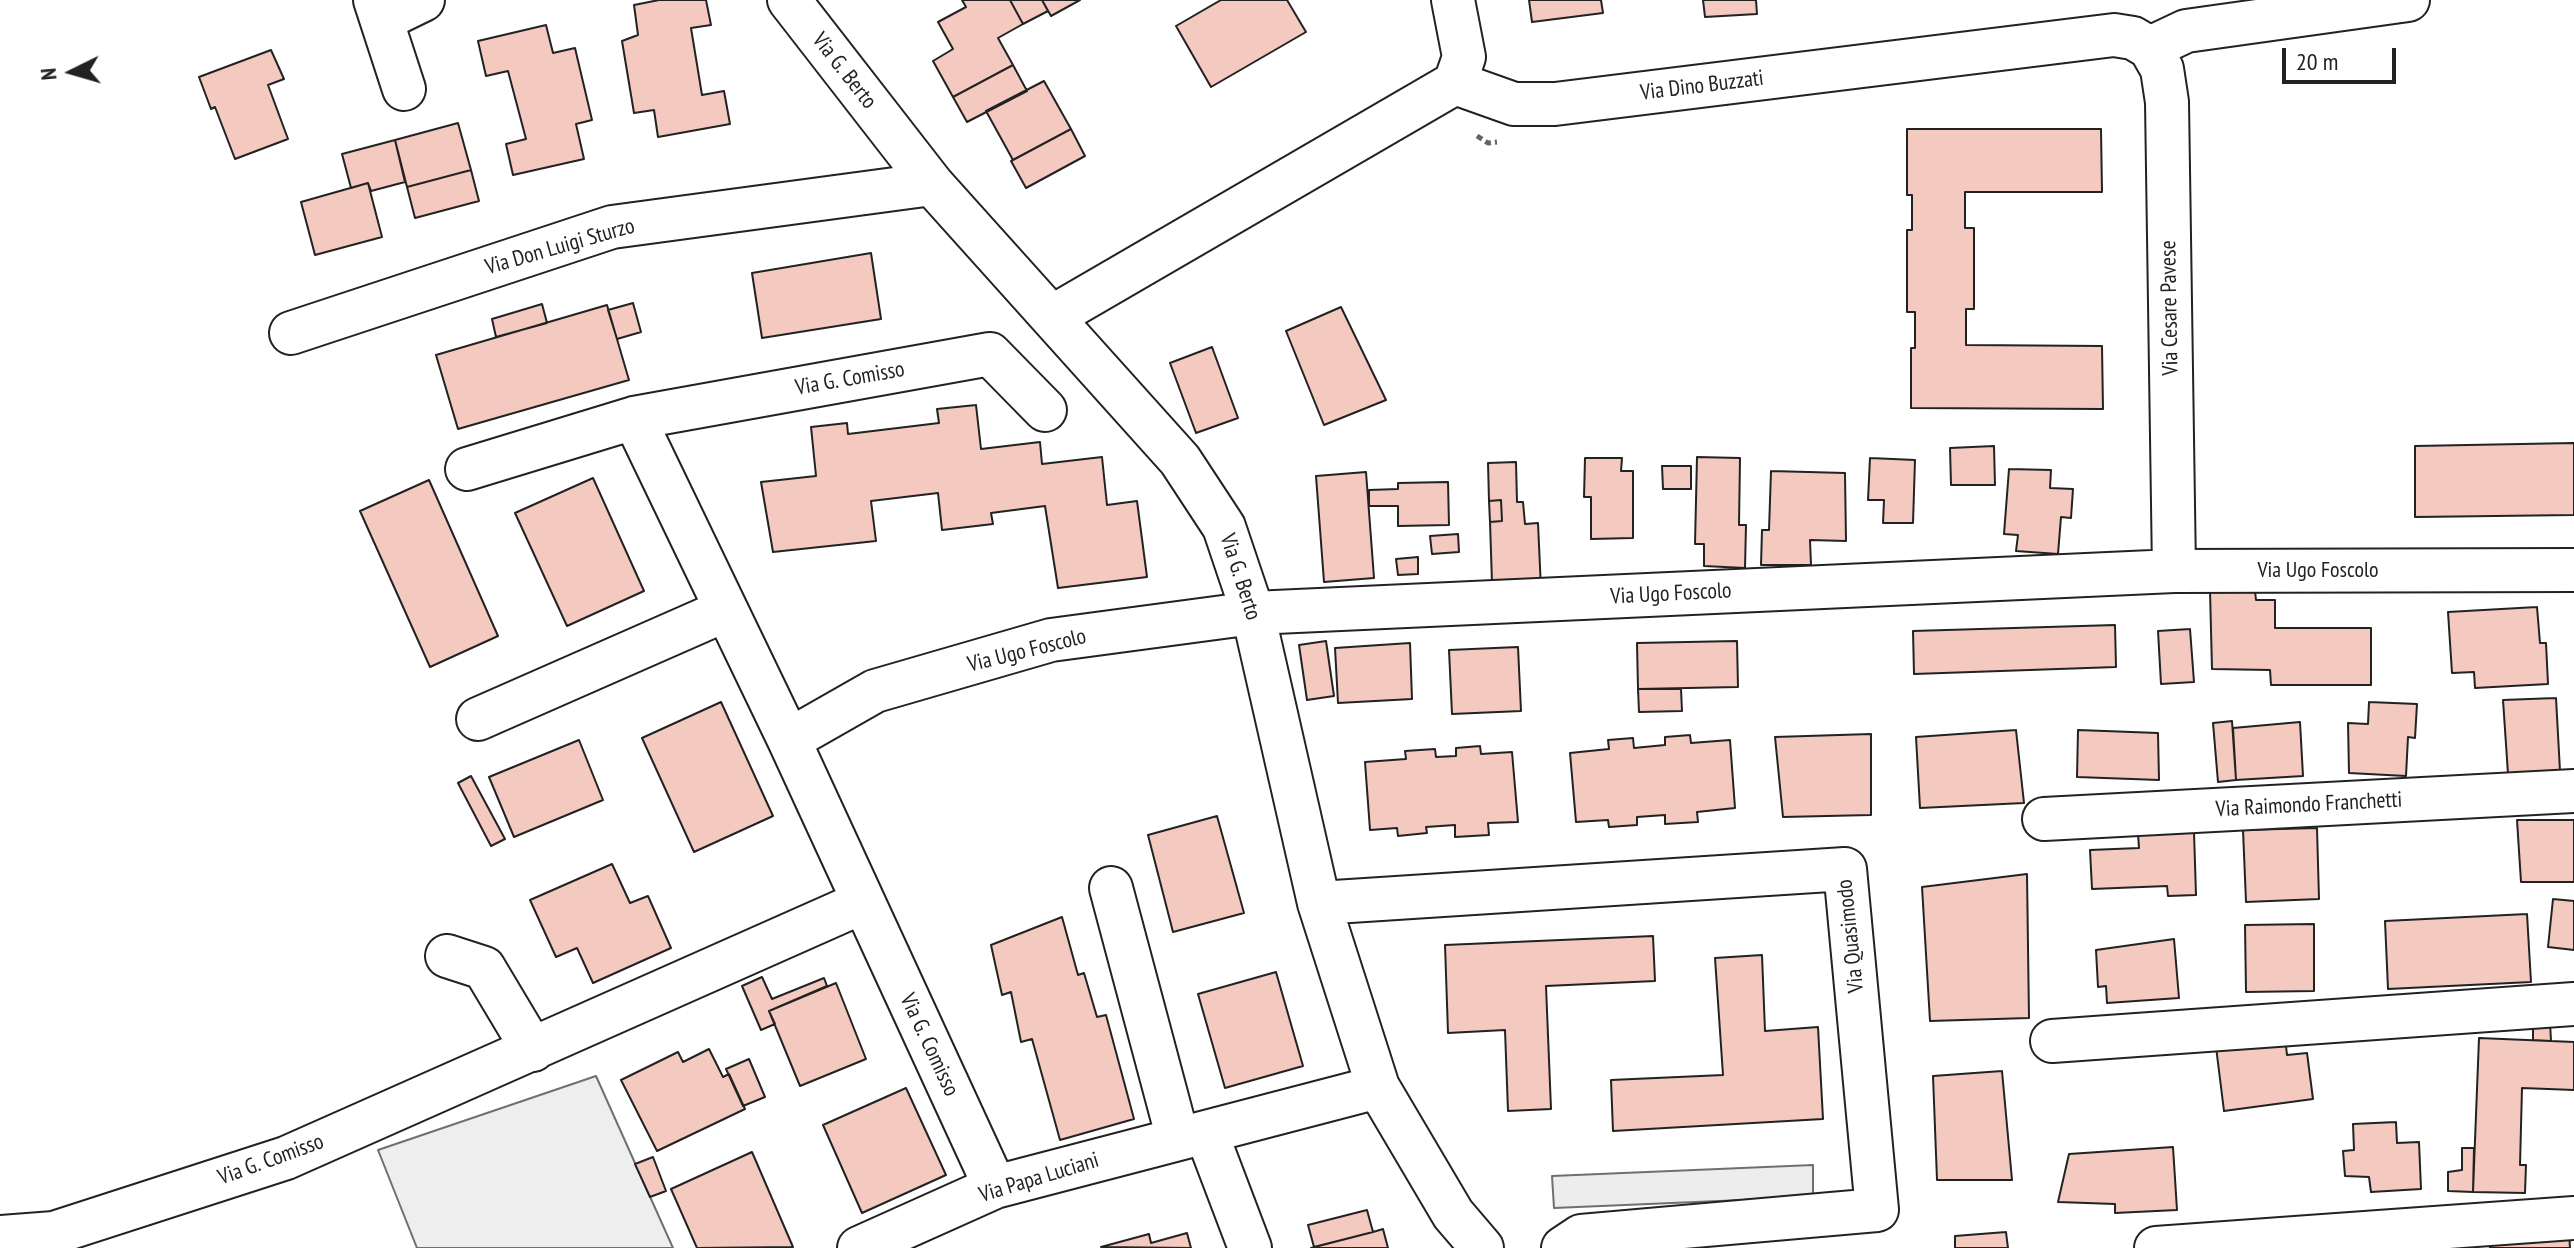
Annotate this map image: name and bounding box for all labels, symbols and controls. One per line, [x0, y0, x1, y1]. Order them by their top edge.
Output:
street label: Via G. Berto [806, 28, 882, 114]
north arrow [32, 32, 112, 112]
scale bar [2286, 32, 2400, 82]
text: 20 m [2296, 46, 2338, 77]
street label: Via Dino Buzzati [1639, 65, 1765, 107]
text: N [34, 67, 63, 81]
street label: Via Don Luigi Sturzo [482, 213, 638, 281]
street label: Via Cesare Pavese [2156, 240, 2184, 376]
street label: Via G. Comisso [793, 356, 907, 402]
street label: Via G. Berto [1214, 530, 1266, 624]
street label: Via Ugo Foscolo [2257, 558, 2379, 584]
street label: Via Ugo Foscolo [1610, 578, 1732, 610]
street label: Via Ugo Foscolo [965, 624, 1089, 678]
street label: Via Raimondo Franchetti [2215, 787, 2403, 823]
street label: Via Quasimodo [1832, 878, 1870, 994]
street label: Via G. Comisso [894, 989, 964, 1101]
street label: Via G. Comisso [215, 1129, 327, 1191]
street label: Via Papa Luciani [976, 1147, 1102, 1209]

